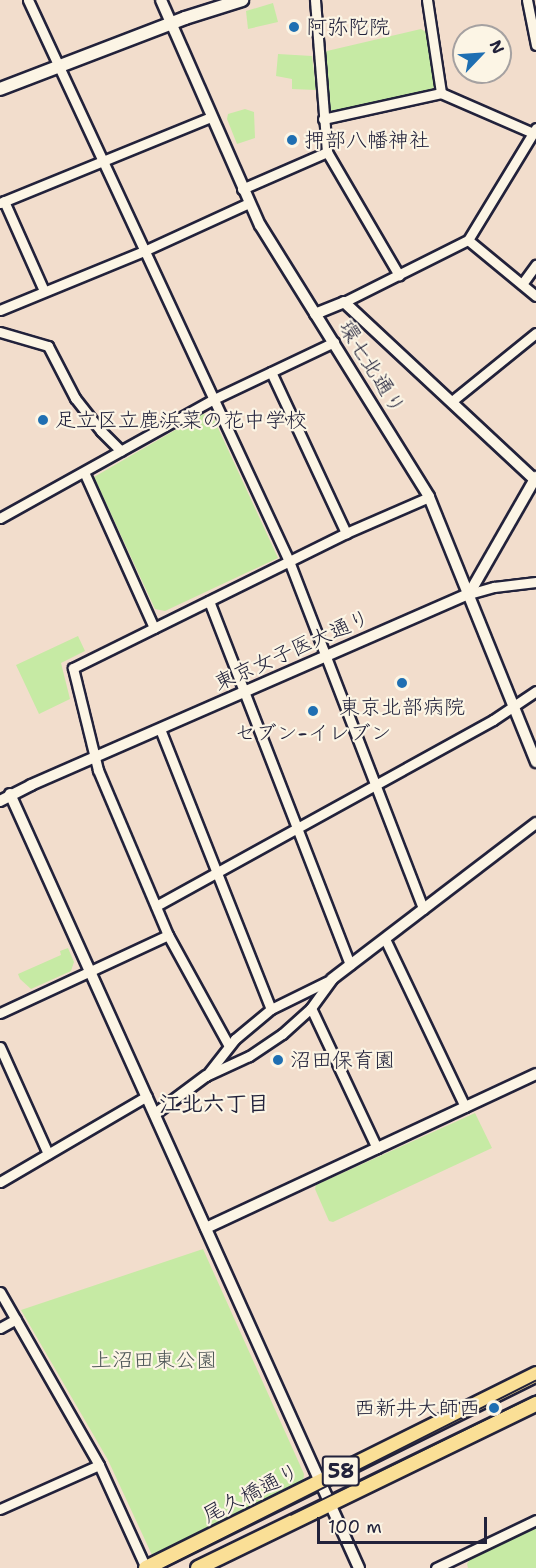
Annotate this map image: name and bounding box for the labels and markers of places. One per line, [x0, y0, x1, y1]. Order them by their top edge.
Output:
place label: 阿弥陀院 [306, 14, 390, 40]
marker: 阿弥陀院 [287, 20, 301, 34]
place label: 押部八幡神社 [304, 127, 430, 153]
marker: 押部八幡神社 [285, 133, 299, 147]
place label: 足立区立鹿浜菜の花中学校 [55, 407, 307, 433]
marker: 足立区立鹿浜菜の花中学校 [36, 413, 50, 427]
marker: 東京北部病院 [393, 674, 411, 692]
place label: 東京北部病院 [339, 694, 465, 720]
marker: セブン-イレブン [306, 704, 320, 718]
place label: セブン-イレブン [234, 720, 392, 746]
place label: 沼田保育園 [290, 1047, 395, 1073]
marker: 沼田保育園 [271, 1053, 285, 1067]
place label: 西新井大師西 [354, 1395, 480, 1421]
marker: 西新井大師西 [485, 1399, 503, 1417]

